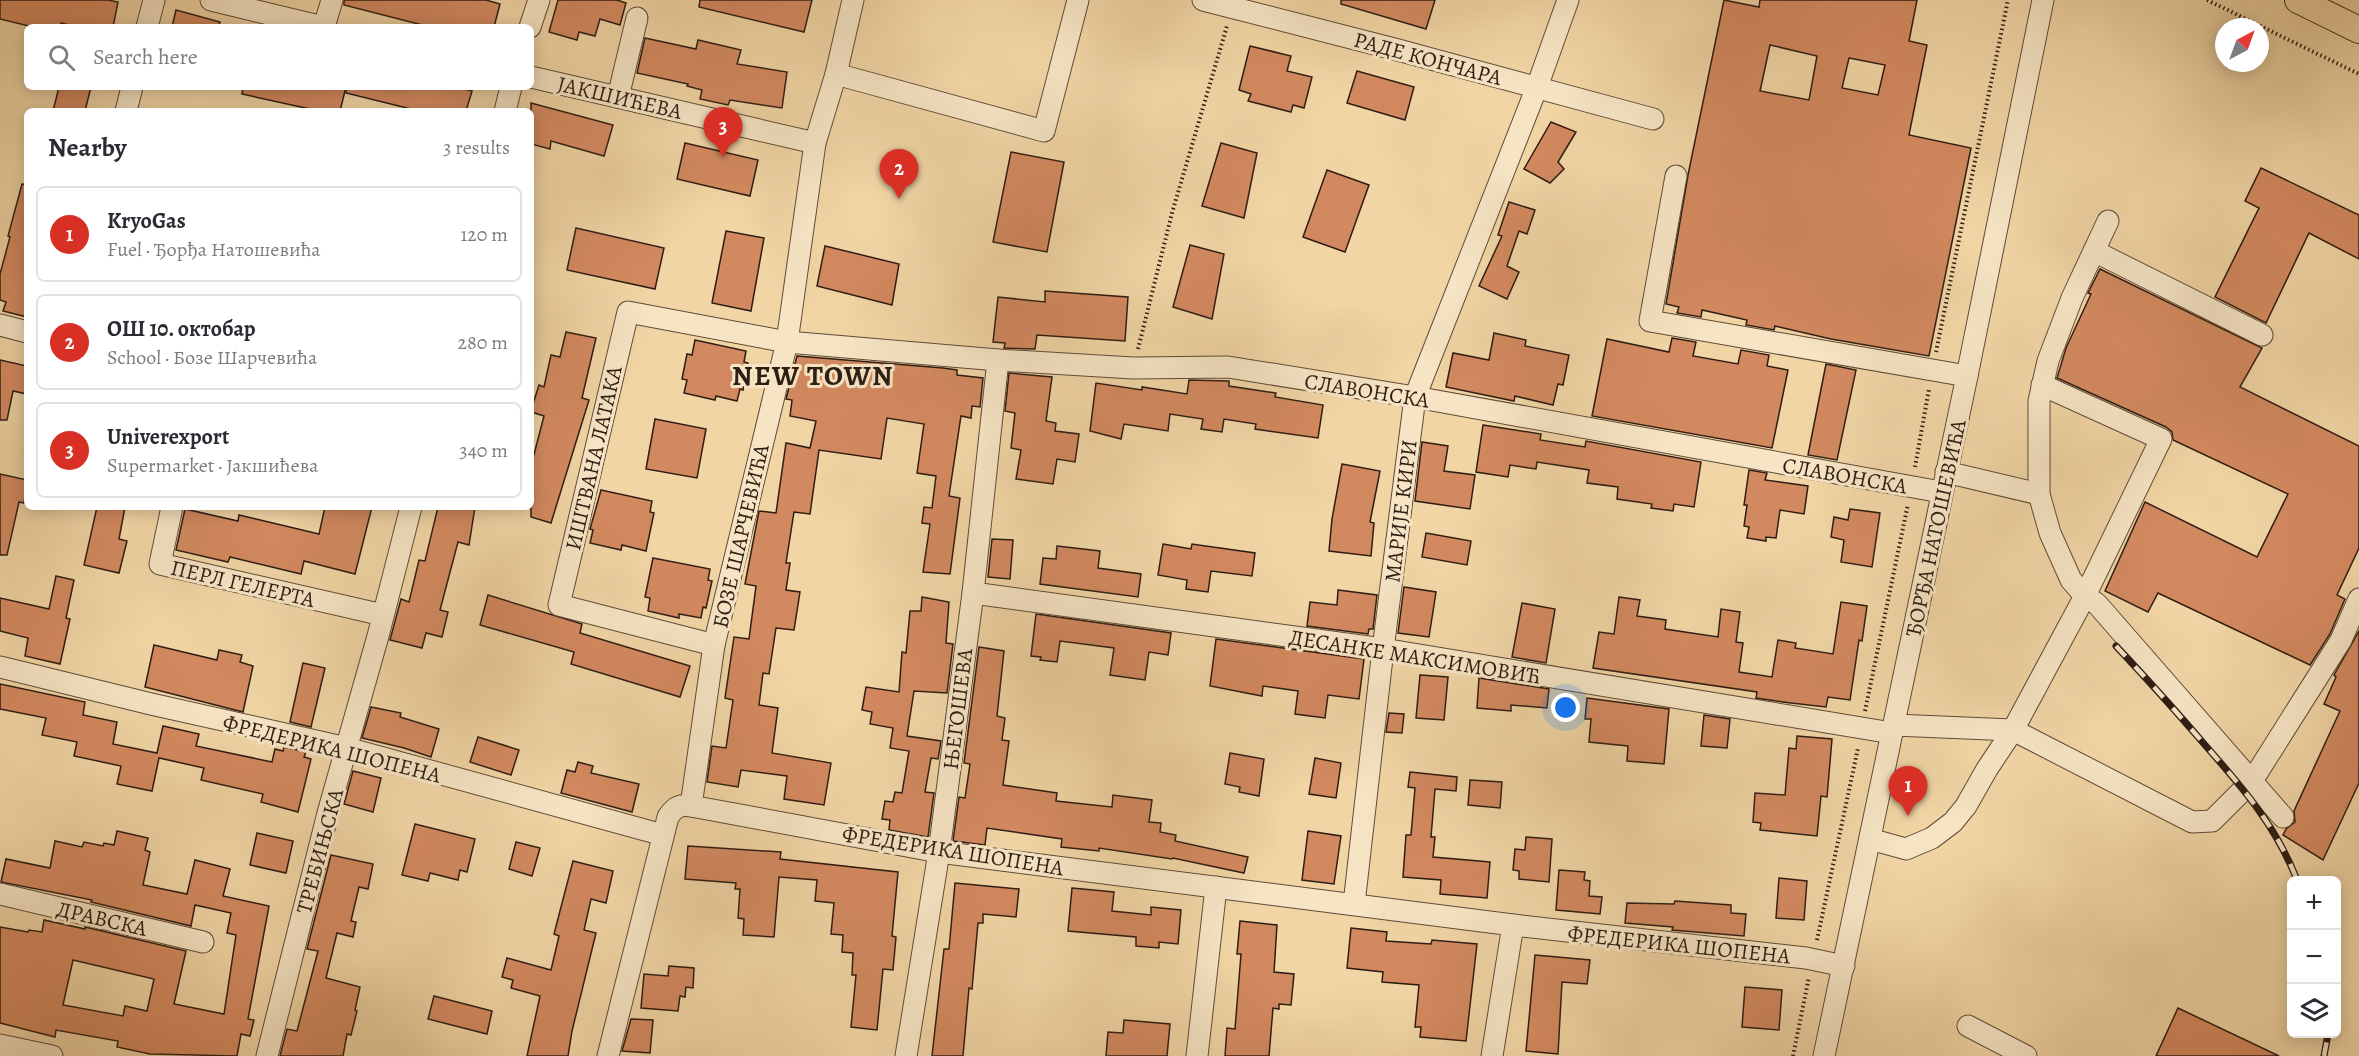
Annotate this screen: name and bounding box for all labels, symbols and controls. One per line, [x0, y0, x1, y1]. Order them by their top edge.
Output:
north arrow [2215, 18, 2269, 72]
search box [24, 24, 534, 90]
street label: РАДЕ КОНЧАРА [1350, 25, 1506, 93]
icon: search [45, 41, 78, 74]
text: Search here [93, 42, 198, 72]
street label: ЈАКШИЋЕВА [554, 69, 686, 127]
pin: 3 [704, 108, 742, 157]
text: Nearby [48, 130, 127, 165]
text: 3 results [443, 134, 510, 161]
pin: 2 [880, 150, 918, 199]
text: KryoGas [107, 206, 186, 236]
text: 1 [66, 221, 73, 248]
text: 120 m [460, 221, 508, 248]
text: Fuel · Ђорђа Натошевића [107, 236, 321, 263]
text: ОШ 10. октобар [107, 314, 256, 344]
text: 2 [65, 329, 74, 356]
text: 280 m [458, 329, 508, 356]
text: School · Бозе Шарчевића [107, 344, 317, 371]
district label: NEW TOWN [732, 357, 894, 395]
street label: ИШТВАНА ЛАТАКА [558, 362, 630, 553]
street label: СЛАВОНСКА [1302, 366, 1433, 416]
street label: ЂОРЂА НАТОШЕВИЋА [1898, 416, 1974, 640]
text: Univerexport [107, 422, 229, 452]
text: 3 [65, 437, 74, 464]
text: 340 m [459, 437, 508, 464]
street label: МАРИЈЕ КИРИ [1377, 438, 1425, 584]
street label: БОЗЕ ШАРЧЕВИЋА [705, 440, 777, 631]
street label: СЛАВОНСКА [1780, 450, 1911, 502]
text: Supermarket · Јакшићева [107, 452, 318, 479]
street label: ПЕРЛ ГЕЛЕРТА [168, 553, 319, 615]
street label: ДЕСАНКЕ МАКСИМОВИЋ [1287, 622, 1543, 692]
street label: ЊЕГОШЕВА [936, 646, 980, 771]
your location [1551, 693, 1580, 722]
street label: ФРЕДЕРИКА ШОПЕНА [220, 707, 445, 791]
pin: 1 [1888, 766, 1928, 816]
street label: ТРЕБИЊСКА [289, 784, 351, 917]
street label: ФРЕДЕРИКА ШОПЕНА [840, 819, 1067, 883]
map controls [2287, 876, 2341, 1038]
button: + [2287, 876, 2341, 930]
street label: ДРАВСКА [54, 894, 151, 944]
street label: ФРЕДЕРИКА ШОПЕНА [1566, 918, 1793, 972]
button: − [2287, 930, 2341, 984]
button: layers [2287, 984, 2341, 1038]

